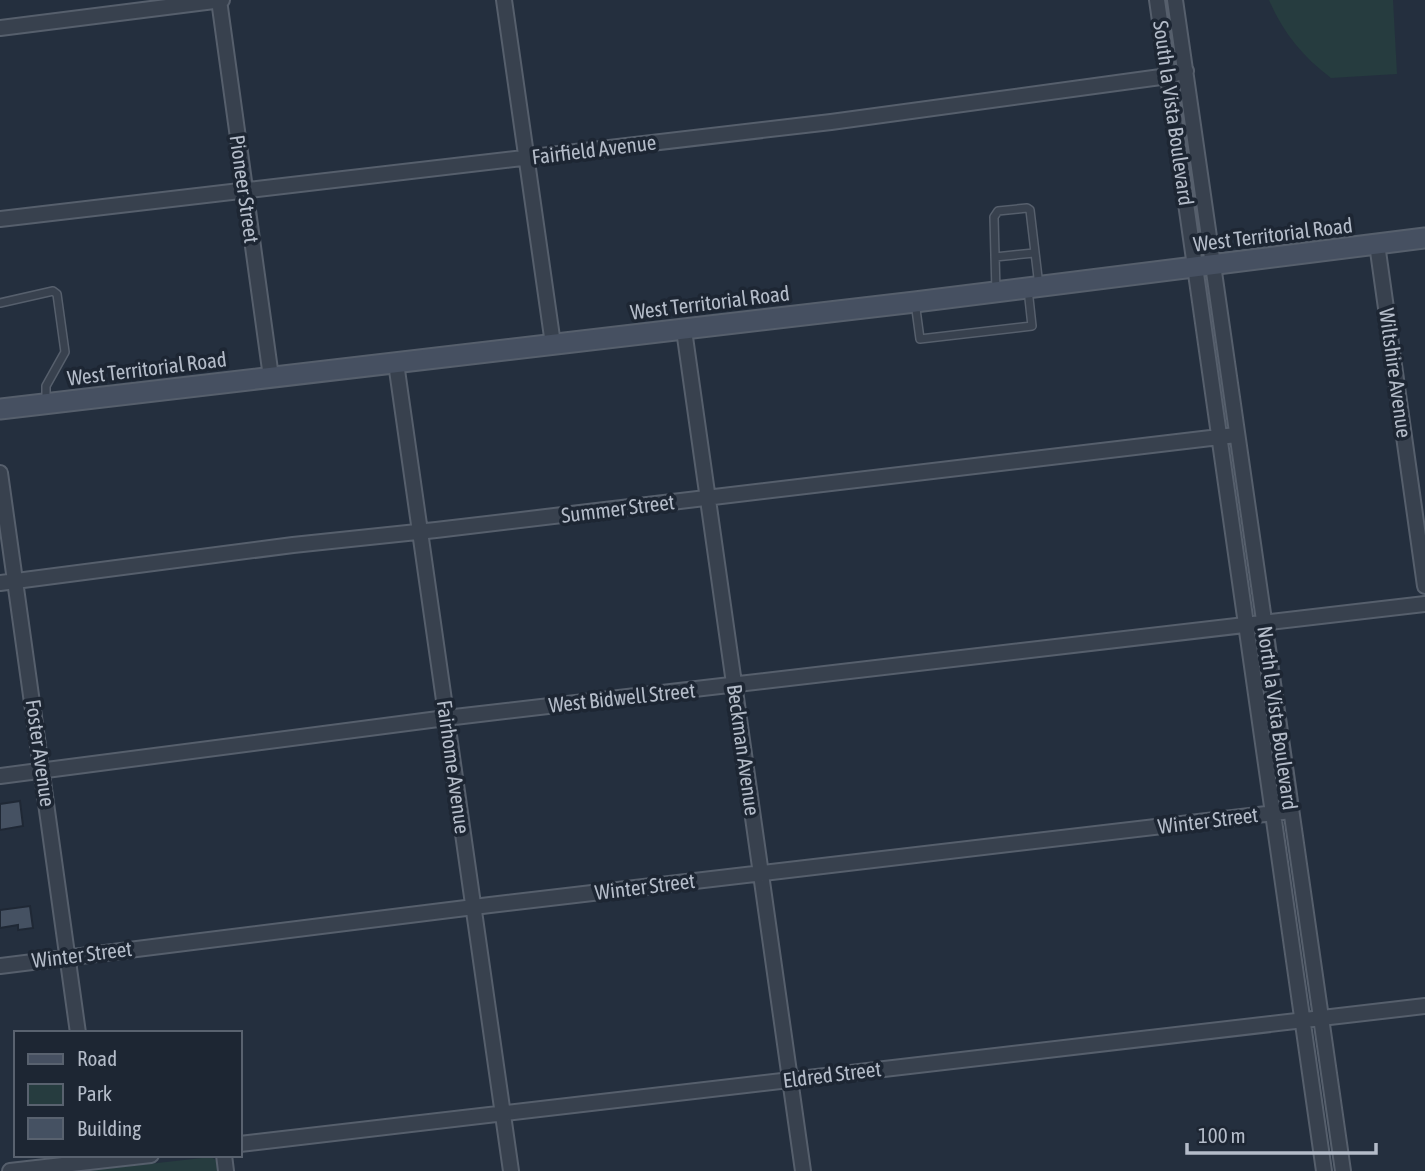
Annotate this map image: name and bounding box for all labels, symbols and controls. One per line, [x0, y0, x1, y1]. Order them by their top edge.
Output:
street label: South la Vista Boulevard [1149, 19, 1199, 207]
street label: Fairfield Avenue [530, 129, 657, 169]
street label: Pioneer Street [226, 133, 264, 244]
street label: West Territorial Road [1192, 212, 1354, 256]
street label: West Territorial Road [629, 280, 791, 324]
street label: Wiltshire Avenue [1375, 306, 1417, 439]
street label: West Territorial Road [66, 346, 228, 390]
street label: Summer Street [560, 489, 676, 527]
street label: North la Vista Boulevard [1253, 624, 1303, 812]
street label: West Bidwell Street [547, 677, 696, 717]
street label: Beckman Avenue [723, 683, 765, 817]
street label: Foster Avenue [22, 698, 60, 808]
street label: Fairhome Avenue [433, 699, 475, 835]
street label: Winter Street [1156, 802, 1259, 838]
street label: Winter Street [593, 868, 696, 904]
street label: Winter Street [30, 936, 133, 972]
legend [14, 1031, 242, 1157]
text: Road [77, 1046, 117, 1070]
street label: Eldred Street [781, 1056, 882, 1092]
text: Park [77, 1081, 112, 1105]
scale bar [1187, 1112, 1376, 1156]
text: Building [77, 1116, 141, 1140]
text: 100 m [1198, 1123, 1246, 1147]

